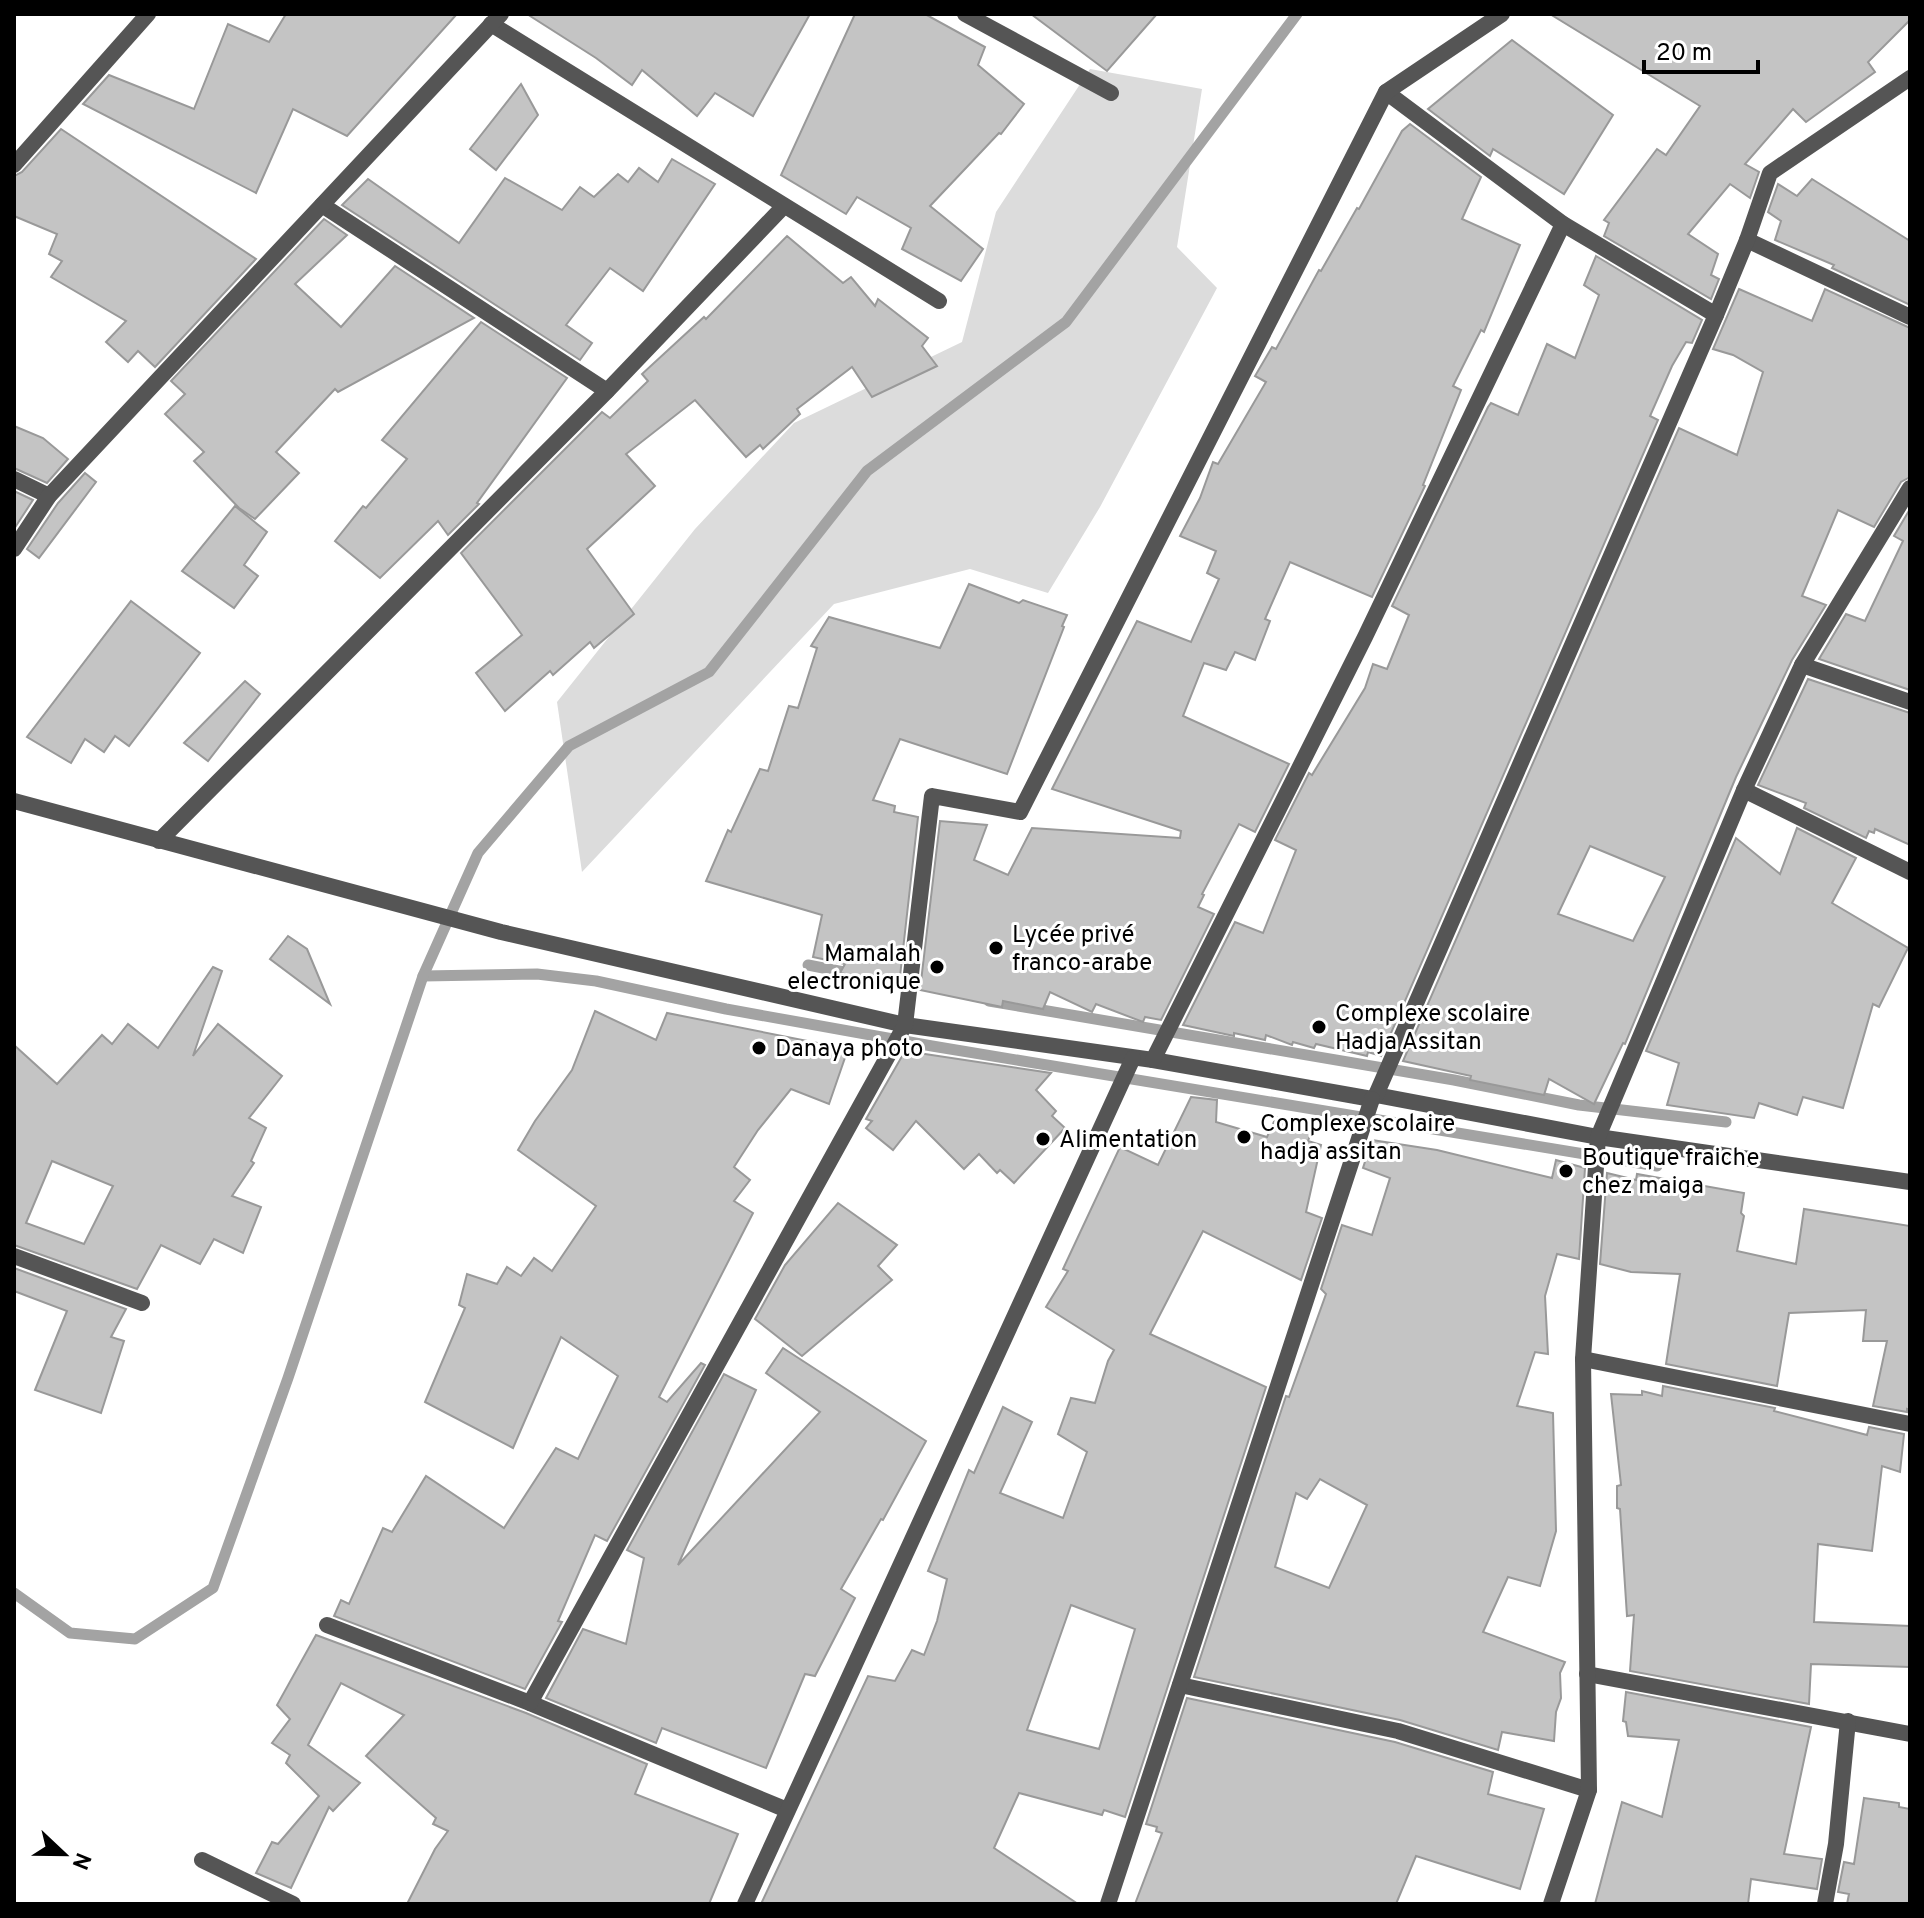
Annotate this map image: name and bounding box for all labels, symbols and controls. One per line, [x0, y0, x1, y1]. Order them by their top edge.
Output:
scale bar [1644, 24, 1758, 74]
text: 20 m [1656, 39, 1712, 69]
place label: Lycée privé franco-arabe [1012, 921, 1152, 979]
marker: Lycée privé franco-arabe [987, 939, 1005, 957]
place label: Mamalah electronique [787, 940, 921, 998]
marker: Mamalah electronique [928, 958, 946, 976]
place label: Complexe scolaire Hadja Assitan [1335, 1000, 1530, 1058]
marker: Complexe scolaire Hadja Assitan [1310, 1018, 1328, 1036]
place label: Danaya photo [775, 1035, 923, 1065]
marker: Danaya photo [750, 1039, 768, 1057]
place label: Complexe scolaire hadja assitan [1260, 1110, 1455, 1168]
place label: Alimentation [1059, 1126, 1197, 1156]
marker: Complexe scolaire hadja assitan [1235, 1128, 1253, 1146]
marker: Alimentation [1034, 1130, 1052, 1148]
place label: Boutique fraiche chez maiga [1582, 1144, 1759, 1202]
marker: Boutique fraiche chez maiga [1557, 1162, 1575, 1180]
north arrow [24, 1814, 104, 1894]
text: N [65, 1848, 96, 1873]

